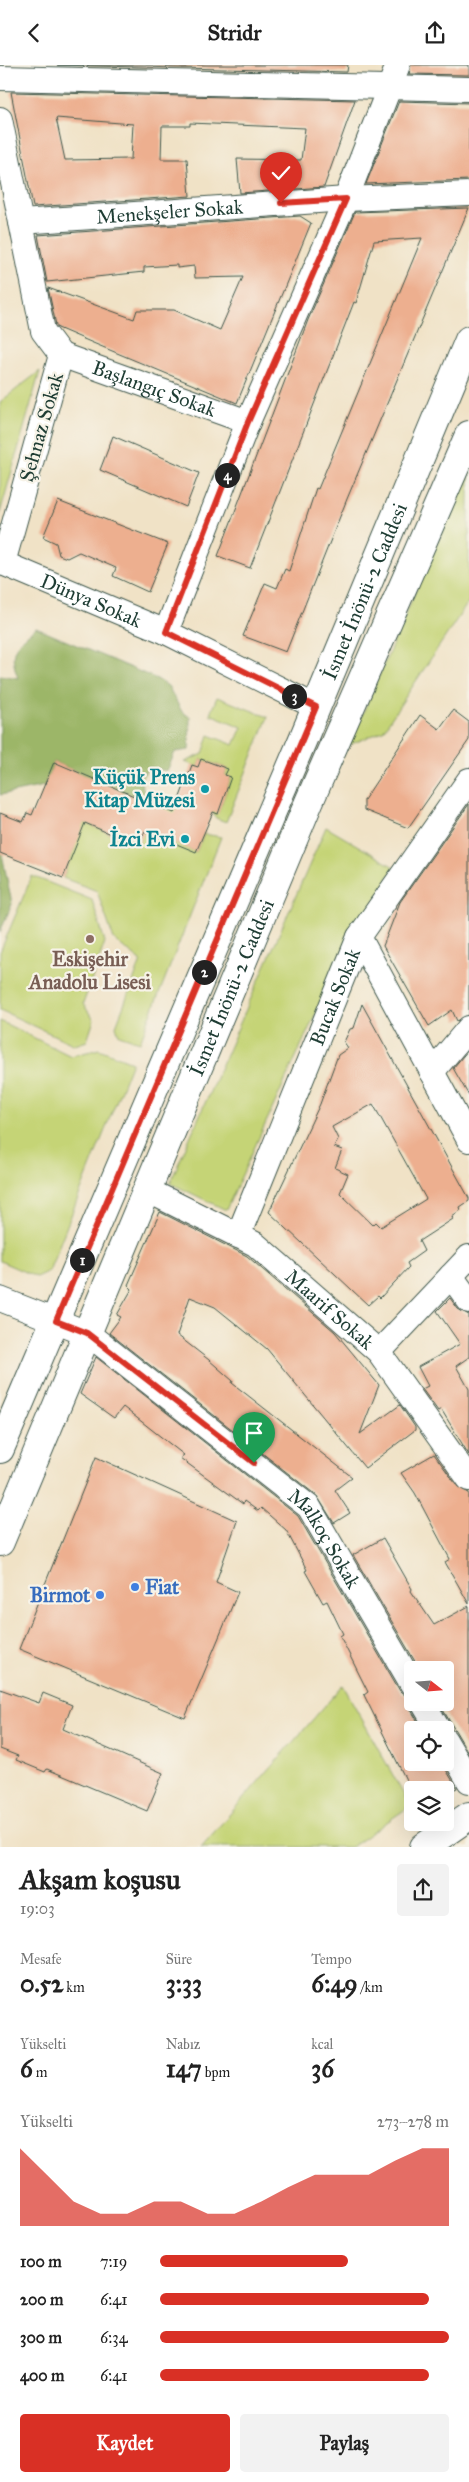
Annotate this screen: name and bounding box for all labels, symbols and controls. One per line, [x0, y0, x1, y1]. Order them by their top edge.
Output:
icon: back [20, 19, 48, 47]
text: Stridr [207, 19, 262, 46]
icon: share [421, 19, 449, 47]
pin [260, 152, 302, 203]
icon: check [267, 159, 295, 187]
street label: Menekşeler Sokak [95, 194, 244, 229]
street label: Başlangıç Sokak [89, 355, 220, 422]
street label: Şehnaz Sokak [14, 369, 68, 484]
pin: 4 [214, 463, 240, 487]
text: 4 [224, 467, 231, 484]
street label: İsmet İnönü-2 Caddesi [316, 499, 412, 683]
street label: Dünya Sokak [37, 568, 146, 633]
pin: 3 [282, 683, 306, 709]
text: 3 [292, 688, 297, 705]
place label: Küçük Prens Kitap Müzesi [84, 765, 196, 813]
marker: Küçük Prens Kitap Müzesi [199, 783, 211, 795]
place label: İzci Evi [110, 825, 175, 851]
marker: İzci Evi [179, 833, 191, 845]
street label: İsmet İnönü-2 Caddesi [184, 895, 280, 1079]
marker: Eskişehir Anadolu Lisesi [84, 933, 96, 945]
street label: Bucak Sokak [304, 944, 366, 1049]
place label: Eskişehir Anadolu Lisesi [27, 947, 151, 994]
pin: 2 [192, 959, 216, 985]
pin: 1 [70, 1247, 94, 1273]
text: 1 [80, 1252, 85, 1269]
street label: Maarif Sokak [280, 1264, 380, 1355]
pin [233, 1412, 275, 1463]
icon: arrive [240, 1419, 268, 1447]
street label: Malkoç Sokak [283, 1483, 366, 1593]
place label: Fiat [145, 1575, 180, 1599]
marker: Fiat [129, 1581, 141, 1593]
place label: Birmot [30, 1583, 91, 1607]
marker: Birmot [94, 1589, 106, 1601]
north arrow [404, 1661, 454, 1711]
map controls [404, 1661, 454, 1831]
button: locate [404, 1721, 454, 1771]
button: layers [404, 1781, 454, 1831]
text: Akşam koşusu [20, 1862, 181, 1897]
button: share [397, 1864, 449, 1916]
text: 19:03 [20, 1899, 55, 1918]
text: Mesafe [20, 1951, 62, 1968]
text: Süre [166, 1951, 192, 1968]
text: Tempo [311, 1951, 352, 1968]
text: 0.52 [20, 1968, 63, 1999]
text: 3:33 [166, 1968, 202, 1999]
text: 6:49 [311, 1968, 358, 1999]
text: km [63, 1979, 85, 1996]
text: /km [358, 1979, 383, 1996]
text: Yükselti [20, 2036, 66, 2053]
text: Nabız [166, 2036, 200, 2053]
text: kcal [311, 2036, 333, 2053]
text: 6 [20, 2053, 33, 2084]
text: 147 [166, 2053, 202, 2084]
text: 36 [311, 2053, 334, 2084]
text: m [33, 2064, 48, 2081]
text: bpm [202, 2064, 230, 2081]
text: Yükselti [20, 2112, 73, 2131]
text: 273–278 m [377, 2112, 449, 2131]
text: 100 m [20, 2252, 62, 2271]
text: 7:19 [100, 2252, 127, 2271]
text: 200 m [20, 2290, 63, 2309]
text: 6:41 [100, 2290, 127, 2309]
text: 300 m [20, 2328, 62, 2347]
text: 6:34 [100, 2328, 128, 2347]
text: 400 m [20, 2366, 64, 2385]
text: 6:41 [100, 2366, 127, 2385]
button: Kaydet [20, 2414, 230, 2472]
button: Paylaş [240, 2414, 449, 2472]

